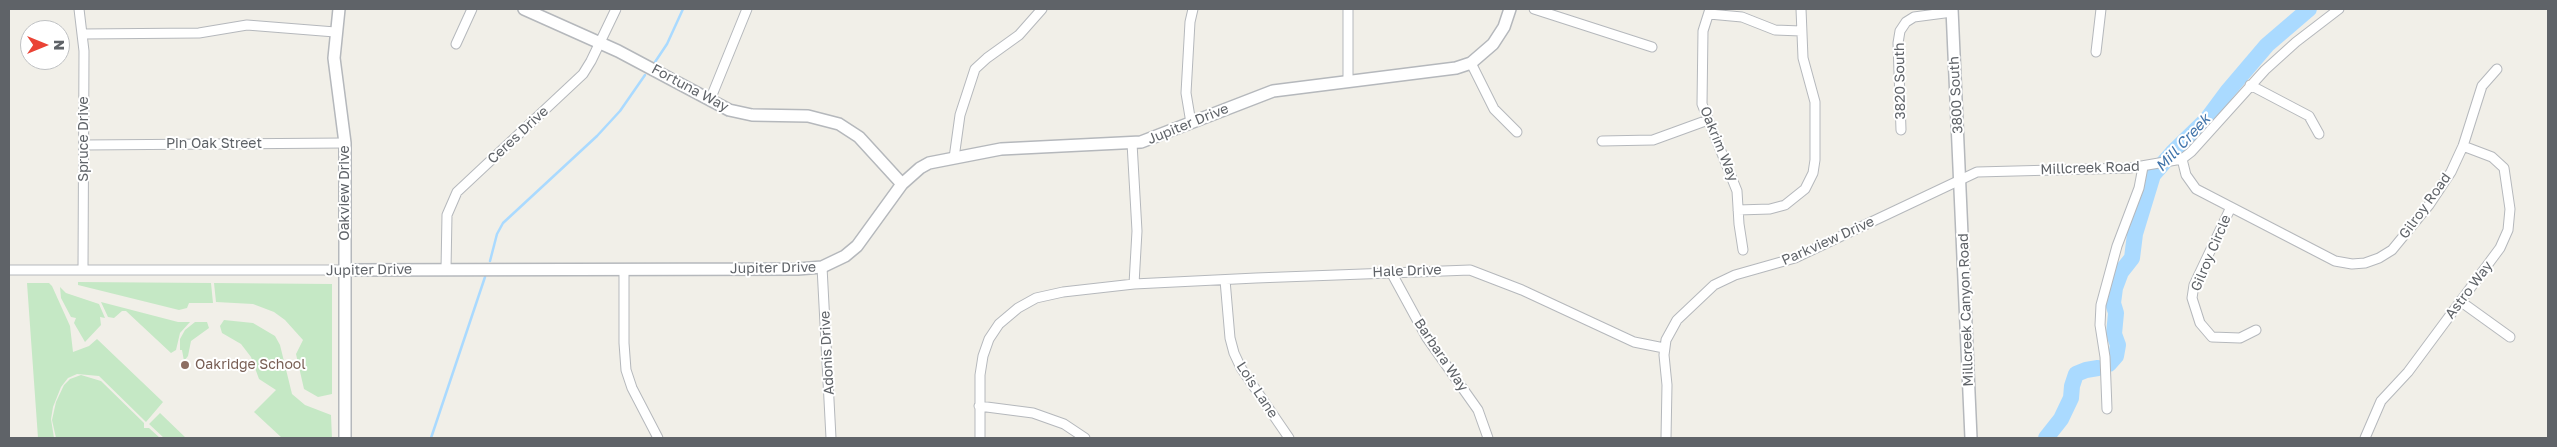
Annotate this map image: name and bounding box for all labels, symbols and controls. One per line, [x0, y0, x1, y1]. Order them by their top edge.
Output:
north arrow [20, 20, 70, 70]
text: N [51, 40, 68, 50]
street label: 3820 South [1891, 42, 1909, 120]
street label: 3800 South [1946, 56, 1966, 134]
street label: Fortuna Way [649, 61, 731, 115]
street label: Spruce Drive [76, 96, 92, 182]
street label: Jupiter Drive [1145, 100, 1231, 148]
street label: Ceres Drive [484, 103, 552, 167]
street label: Oakrim Way [1696, 104, 1742, 184]
water label: Mill Creek [2152, 111, 2214, 175]
street label: Pin Oak Street [166, 136, 262, 152]
street label: Oakview Drive [337, 145, 353, 241]
street label: Millcreek Road [2040, 158, 2140, 178]
street label: Gilroy Road [2396, 170, 2454, 242]
street label: Gilroy Circle [2187, 212, 2235, 294]
street label: Parkview Drive [1779, 213, 1877, 269]
street label: Millcreek Canyon Road [1955, 233, 1977, 387]
street label: Astro Way [2442, 258, 2496, 322]
street label: Jupiter Drive [730, 259, 816, 277]
street label: Jupiter Drive [326, 261, 412, 279]
street label: Hale Drive [1372, 261, 1442, 281]
street label: Adonis Drive [816, 311, 838, 395]
street label: Barbara Way [1410, 315, 1472, 395]
place label: Oakridge School [195, 357, 306, 373]
marker: Oakridge School [179, 359, 191, 371]
street label: Lois Lane [1233, 359, 1281, 421]

